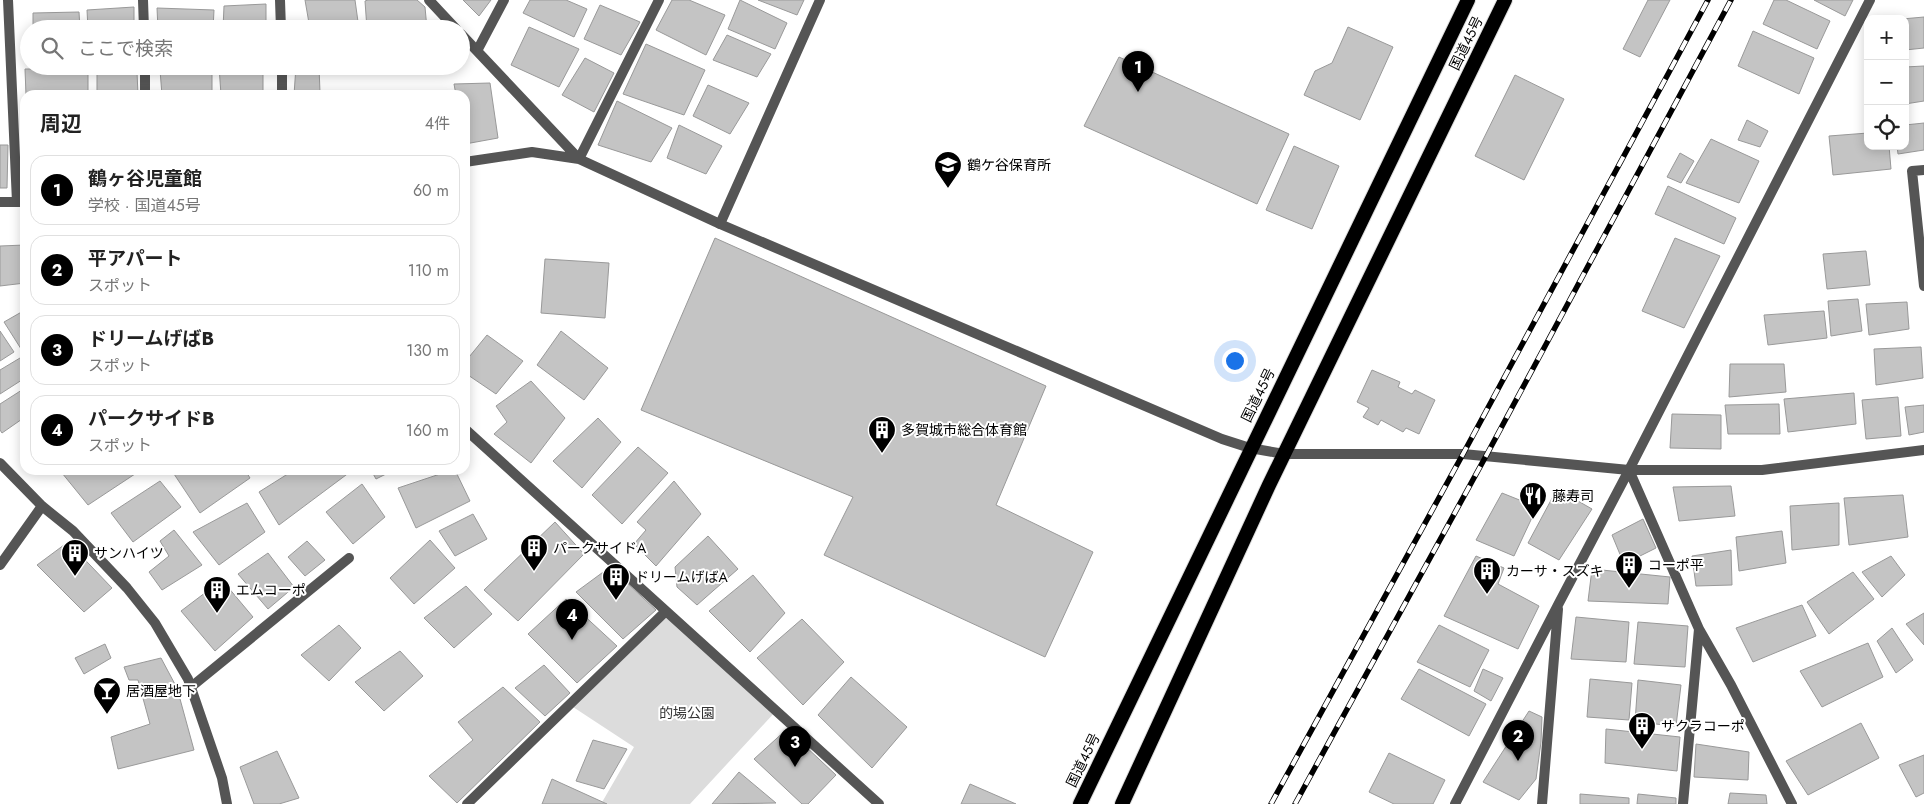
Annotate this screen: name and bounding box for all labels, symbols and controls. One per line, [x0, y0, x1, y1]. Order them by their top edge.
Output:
street label: 国道45号 [1444, 13, 1488, 73]
map controls [1864, 15, 1909, 150]
button: + [1864, 15, 1909, 60]
search box [20, 20, 470, 75]
icon: search [38, 34, 66, 62]
text: ここで検索 [78, 35, 173, 62]
pin: 1 [1122, 51, 1154, 92]
button: − [1864, 60, 1909, 105]
button: locate [1864, 105, 1909, 150]
text: 周辺 [40, 109, 82, 139]
text: 4件 [425, 112, 450, 135]
school or university icon: 鶴ケ谷保育所 [933, 150, 963, 189]
place label: 鶴ケ谷保育所 [967, 155, 1051, 175]
text: 鶴ヶ谷児童館 [88, 165, 202, 192]
text: 1 [53, 179, 61, 202]
text: 60 m [413, 179, 449, 202]
text: 学校 · 国道45号 [88, 194, 201, 217]
text: 平アパート [88, 245, 183, 272]
text: 2 [52, 259, 62, 282]
text: 110 m [408, 259, 449, 282]
text: スポット [88, 274, 152, 297]
text: ドリームげばB [88, 325, 214, 352]
text: 3 [52, 339, 62, 362]
text: 130 m [406, 339, 449, 362]
your location [1222, 348, 1248, 374]
text: スポット [88, 354, 152, 377]
street label: 国道45号 [1236, 365, 1280, 425]
text: パークサイドB [88, 405, 215, 432]
building icon: 多賀城市総合体育館 [867, 415, 897, 454]
text: 4 [51, 419, 63, 442]
text: 160 m [406, 419, 449, 442]
place label: 多賀城市総合体育館 [901, 420, 1027, 440]
text: スポット [88, 434, 152, 457]
restaurant icon: 藤寿司 [1518, 481, 1548, 520]
place label: 藤寿司 [1552, 486, 1594, 506]
building icon: パークサイドA [519, 533, 549, 572]
building icon: サンハイツ [60, 538, 90, 577]
place label: パークサイドA [553, 538, 647, 558]
place label: サンハイツ [94, 543, 164, 563]
building icon: コーポ平 [1614, 550, 1644, 589]
place label: コーポ平 [1648, 555, 1704, 575]
building icon: カーサ・スズキ [1472, 556, 1502, 595]
place label: カーサ・スズキ [1506, 561, 1604, 581]
building icon: ドリームげばA [601, 562, 631, 601]
place label: ドリームげばA [635, 567, 729, 587]
building icon: エムコーポ [202, 575, 232, 614]
place label: エムコーポ [236, 580, 306, 600]
pin: 4 [556, 599, 588, 640]
bar icon: 居酒屋地下 [92, 676, 122, 715]
place label: 居酒屋地下 [126, 681, 196, 701]
park label: 的場公園 [659, 703, 715, 723]
building icon: サクラコーポ [1627, 711, 1657, 750]
place label: サクラコーポ [1661, 716, 1745, 736]
pin: 2 [1502, 720, 1534, 761]
pin: 3 [779, 726, 811, 767]
street label: 国道45号 [1061, 730, 1105, 790]

